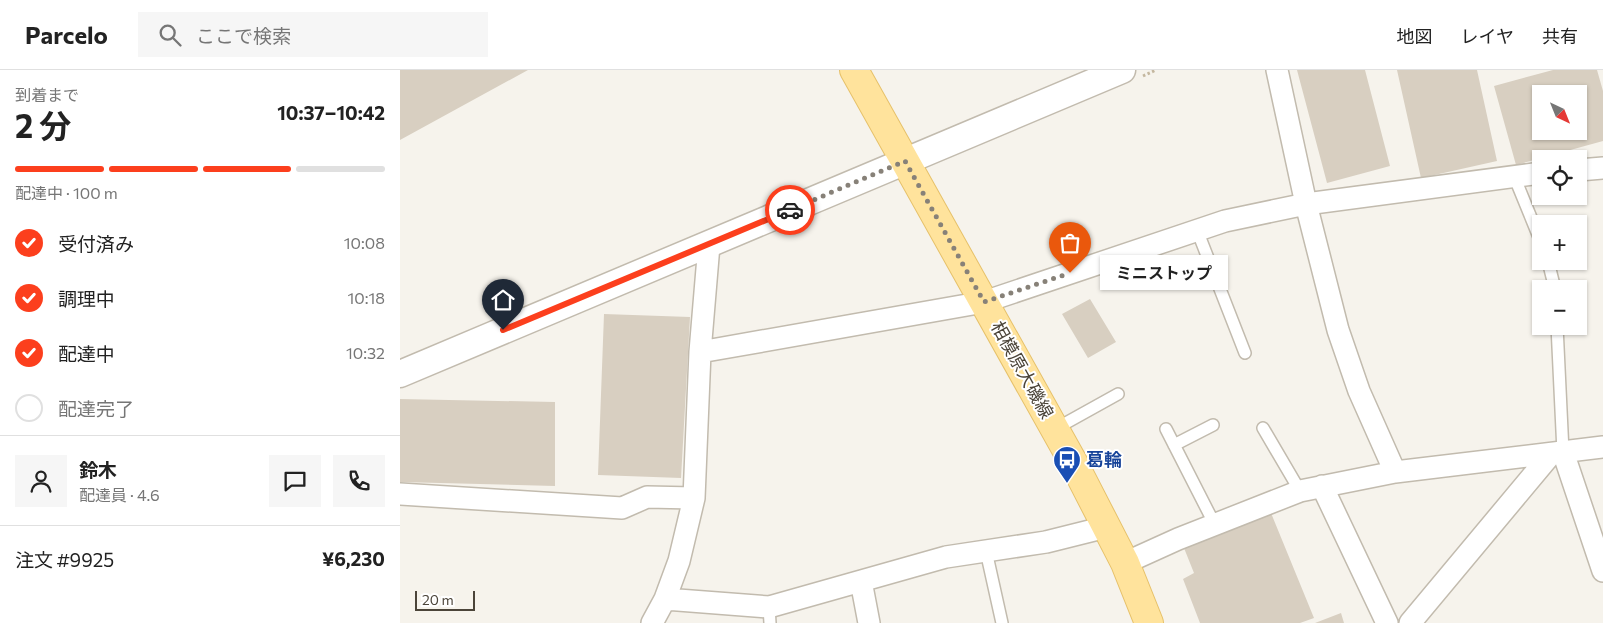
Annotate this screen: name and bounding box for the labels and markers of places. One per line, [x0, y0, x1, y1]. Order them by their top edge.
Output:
pin [1049, 222, 1091, 273]
callout: ミニストップ [1100, 256, 1228, 290]
pin [482, 279, 524, 330]
bus stop icon: 葛輪 [1052, 445, 1082, 484]
place label: 葛輪 [1086, 448, 1122, 470]

